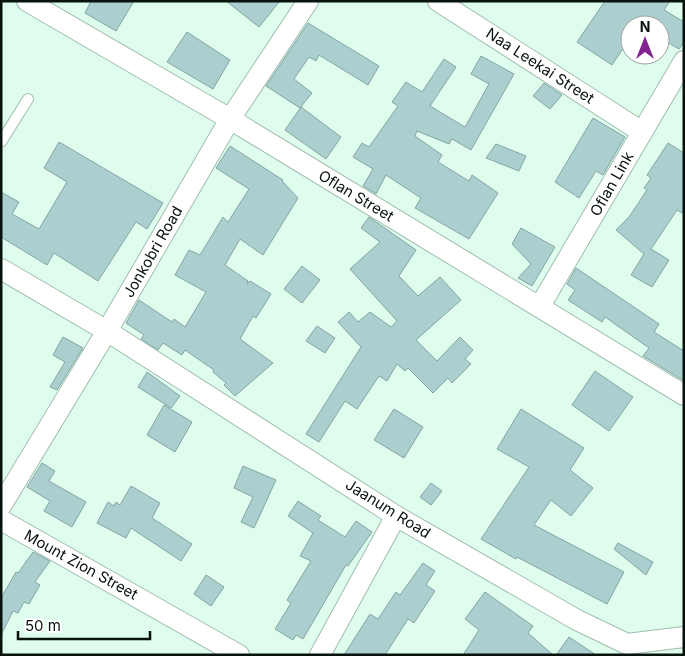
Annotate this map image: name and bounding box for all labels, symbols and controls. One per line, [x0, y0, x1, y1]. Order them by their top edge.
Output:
north arrow [620, 15, 670, 65]
text: N [640, 18, 650, 35]
street label: Naa Leekai Street [483, 24, 598, 108]
street label: Oflan Link [585, 147, 638, 219]
street label: Oflan Street [315, 166, 397, 226]
street label: Jonkobri Road [119, 203, 186, 301]
street label: Jaanum Road [342, 475, 434, 542]
street label: Mount Zion Street [21, 525, 141, 604]
scale bar [18, 608, 150, 640]
text: 50 m [25, 616, 61, 635]

